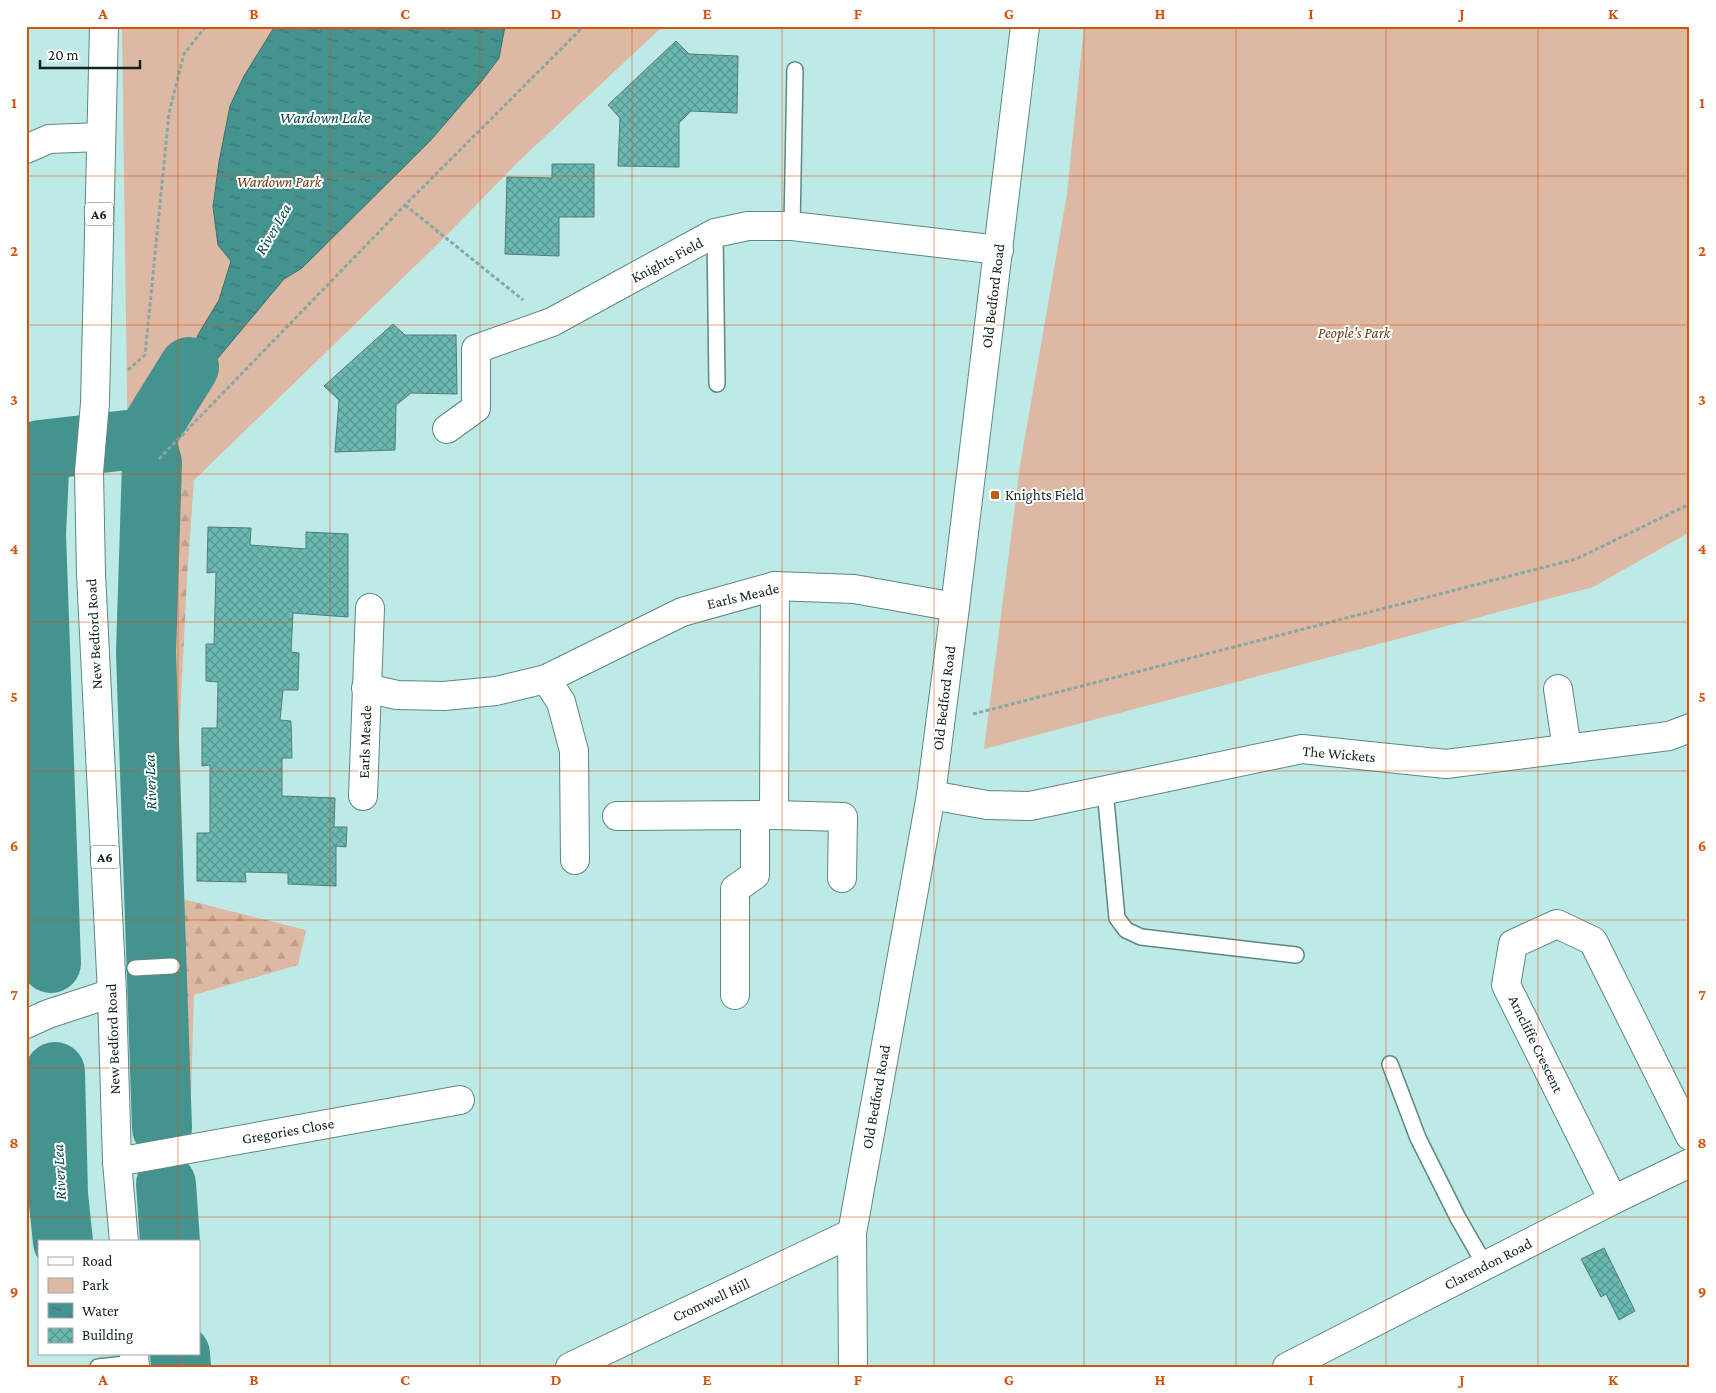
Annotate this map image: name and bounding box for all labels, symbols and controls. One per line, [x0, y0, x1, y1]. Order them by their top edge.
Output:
text: A [97, 5, 108, 22]
text: B [249, 5, 259, 22]
text: C [400, 5, 410, 22]
text: D [550, 5, 562, 22]
text: E [702, 5, 712, 22]
text: F [854, 5, 863, 22]
text: G [1004, 5, 1014, 22]
text: H [1155, 5, 1166, 22]
text: I [1308, 5, 1314, 22]
text: J [1457, 5, 1465, 22]
text: K [1608, 5, 1619, 22]
scale bar [40, 38, 140, 70]
text: 20 m [48, 47, 79, 63]
text: 1 [11, 94, 17, 111]
text: 1 [1699, 94, 1705, 111]
water label: Wardown Lake [280, 109, 370, 126]
park label: Wardown Park [237, 174, 323, 190]
water label: River Lea [252, 200, 295, 257]
road number: A6 [85, 202, 113, 225]
street label: Knights Field [628, 234, 706, 287]
text: 2 [10, 242, 18, 259]
text: 2 [1698, 242, 1706, 259]
street label: Old Bedford Road [979, 243, 1007, 349]
park label: People's Park [1318, 325, 1392, 342]
text: 3 [10, 391, 18, 408]
text: 3 [1698, 391, 1706, 408]
place label: Knights Field [1005, 487, 1084, 504]
marker: Knights Field [989, 489, 1001, 501]
text: 4 [10, 540, 19, 557]
text: 4 [1698, 540, 1707, 557]
street label: New Bedford Road [83, 578, 105, 690]
street label: Earls Meade [705, 580, 781, 612]
street label: Old Bedford Road [930, 645, 958, 751]
text: 5 [10, 688, 18, 705]
text: 5 [1698, 688, 1706, 705]
street label: Earls Meade [356, 705, 374, 779]
street label: The Wickets [1302, 743, 1376, 765]
water label: River Lea [141, 753, 159, 810]
text: 6 [10, 837, 18, 854]
text: 6 [1698, 837, 1706, 854]
road number: A6 [91, 846, 119, 869]
street label: New Bedford Road [103, 983, 123, 1095]
text: 7 [10, 986, 18, 1003]
text: 7 [1698, 986, 1706, 1003]
street label: Arncliffe Crescent [1506, 993, 1567, 1096]
street label: Old Bedford Road [859, 1044, 893, 1150]
street label: Gregories Close [241, 1115, 336, 1148]
text: 8 [9, 1134, 19, 1151]
text: 8 [1697, 1134, 1707, 1151]
water label: River Lea [49, 1143, 69, 1200]
street label: Clarendon Road [1442, 1235, 1534, 1293]
legend [38, 1240, 200, 1356]
text: Road [82, 1253, 113, 1269]
street label: Cromwell Hill [670, 1275, 752, 1325]
text: Park [82, 1277, 109, 1293]
text: 9 [10, 1283, 18, 1300]
text: 9 [1698, 1283, 1706, 1300]
text: Water [82, 1303, 119, 1319]
text: Building [82, 1327, 133, 1344]
text: A [97, 1371, 108, 1388]
text: B [249, 1371, 259, 1388]
text: C [400, 1371, 410, 1388]
text: D [550, 1371, 562, 1388]
text: E [702, 1371, 712, 1388]
text: F [854, 1371, 863, 1388]
text: G [1004, 1371, 1014, 1388]
text: H [1155, 1371, 1166, 1388]
text: I [1308, 1371, 1314, 1388]
text: J [1457, 1371, 1465, 1388]
text: K [1608, 1371, 1619, 1388]

